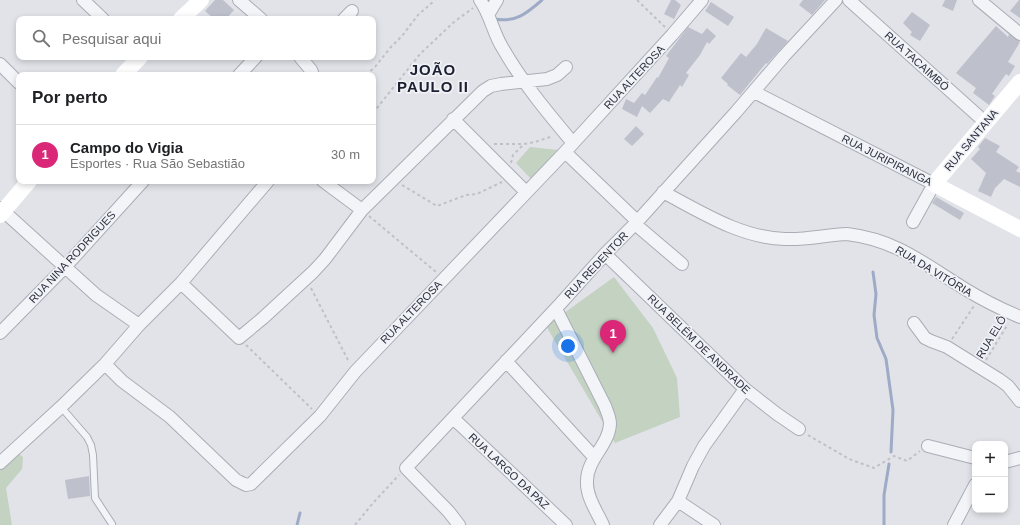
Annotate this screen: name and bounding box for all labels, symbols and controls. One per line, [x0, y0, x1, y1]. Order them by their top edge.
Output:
search box [16, 16, 376, 60]
icon: search [30, 27, 52, 49]
street label: RUA TACAIMBÓ [882, 29, 952, 93]
text: Pesquisar aqui [62, 30, 161, 47]
street label: RUA ALTEROSA [601, 42, 667, 111]
district label: JOÃO PAULO II [397, 61, 469, 95]
text: Por perto [32, 88, 108, 107]
street label: RUA SANTANA [942, 106, 1001, 173]
street label: RUA JURIPIRANGA [840, 132, 935, 188]
text: Campo do Vigia [70, 139, 183, 156]
text: 1 [41, 147, 49, 162]
text: 30 m [331, 147, 360, 162]
text: Esportes · Rua São Sebastião [70, 156, 245, 171]
street label: RUA NINA RODRIGUES [26, 209, 118, 305]
street label: RUA REDENTOR [562, 229, 630, 301]
street label: RUA DA VITÓRIA [893, 243, 975, 299]
street label: RUA ALTEROSA [378, 278, 445, 346]
street label: RUA BELÉM DE ANDRADE [645, 292, 753, 396]
street label: RUA ELÔ [974, 313, 1009, 361]
pin: 1 [600, 320, 626, 353]
your location [558, 336, 578, 356]
street label: RUA LARGO DA PAZ [466, 431, 552, 512]
map controls [972, 441, 1008, 513]
button: + [972, 441, 1008, 477]
button: − [972, 477, 1008, 513]

